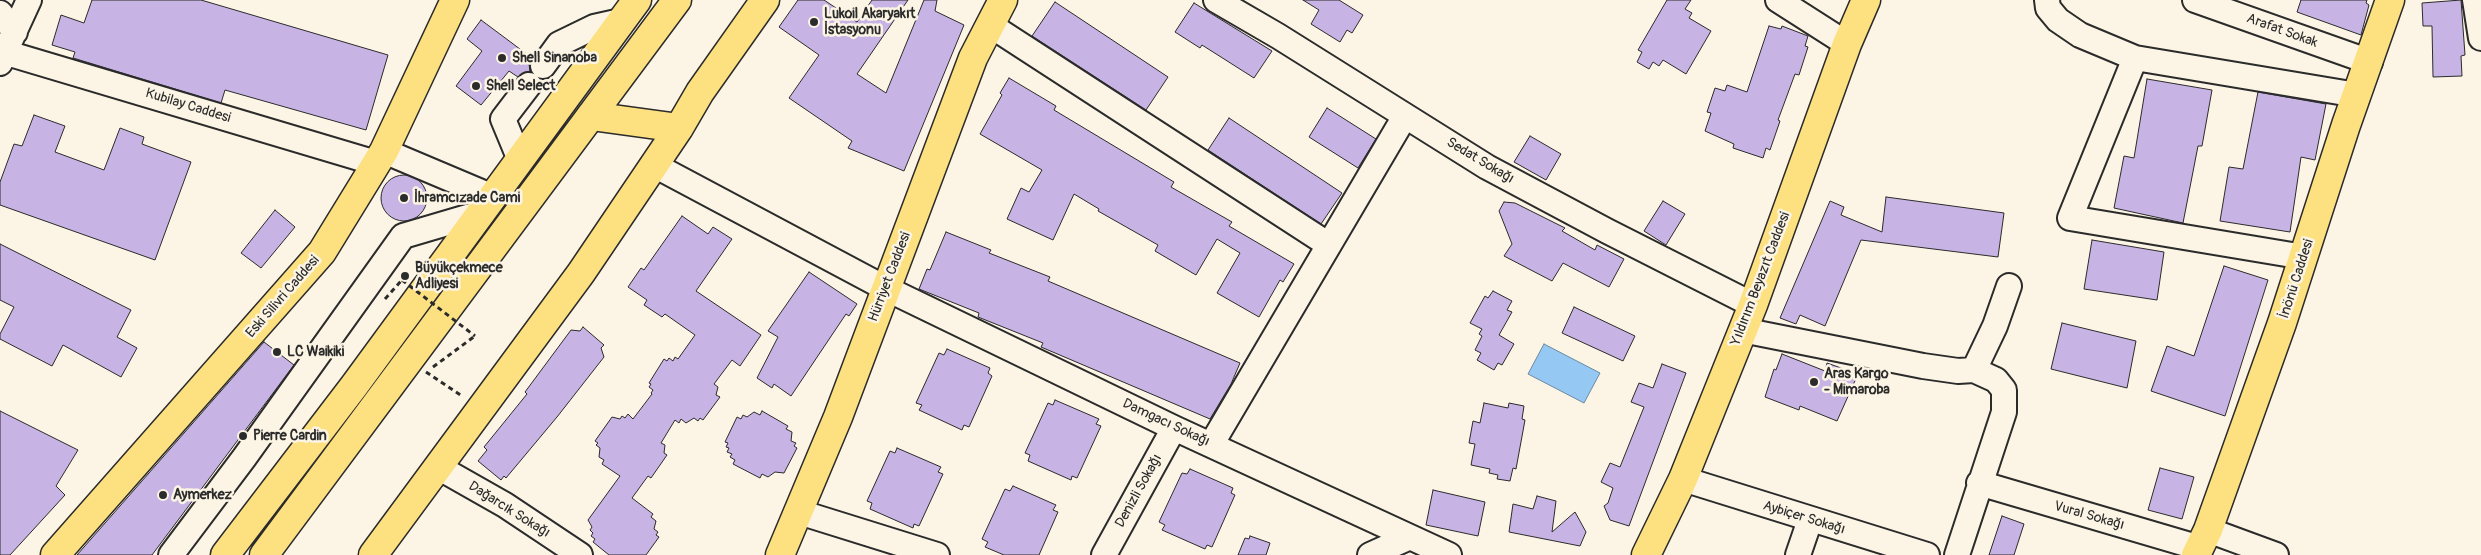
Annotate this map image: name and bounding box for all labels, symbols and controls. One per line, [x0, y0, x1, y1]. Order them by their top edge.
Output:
place label: Lukoil Akaryakıt İstasyonu [824, 6, 915, 38]
street label: Arafat Sokak [2244, 10, 2320, 52]
marker: Lukoil Akaryakıt İstasyonu [808, 16, 820, 28]
place label: Shell Sinanoba [512, 50, 597, 66]
marker: Shell Sinanoba [496, 52, 508, 64]
place label: Shell Select [486, 78, 555, 94]
marker: Shell Select [470, 80, 482, 92]
street label: Kubilay Caddesi [143, 85, 233, 127]
street label: Sedat Sokağı [1443, 134, 1517, 188]
place label: İhramcızade Cami [414, 190, 520, 206]
marker: İhramcızade Cami [398, 192, 410, 204]
street label: Yıldırım Beyazıt Caddesi [1728, 210, 1794, 348]
street label: Hürriyet Caddesi [865, 230, 915, 324]
street label: İnönü Caddesi [2276, 237, 2318, 321]
street label: Eski Silivri Caddesi [243, 253, 323, 341]
place label: Büyükçekmece Adliyesi [415, 260, 503, 292]
marker: Büyükçekmece Adliyesi [399, 270, 411, 282]
place label: LC Waikiki [287, 344, 344, 360]
marker: LC Waikiki [271, 346, 283, 358]
place label: Aras Kargo - Mimaroba [1824, 366, 1890, 398]
marker: Aras Kargo - Mimaroba [1808, 376, 1820, 388]
street label: Damgacı Sokağı [1120, 395, 1212, 451]
place label: Pierre Cardin [253, 428, 327, 444]
marker: Pierre Cardin [237, 430, 249, 442]
street label: Denizli Sokağı [1112, 451, 1166, 531]
street label: Dağarcık Sokağı [465, 478, 553, 542]
place label: Aymerkez [173, 487, 232, 503]
marker: Aymerkez [157, 489, 169, 501]
street label: Aybiçer Sokağı [1761, 498, 1847, 538]
street label: Vural Sokağı [2052, 498, 2126, 534]

